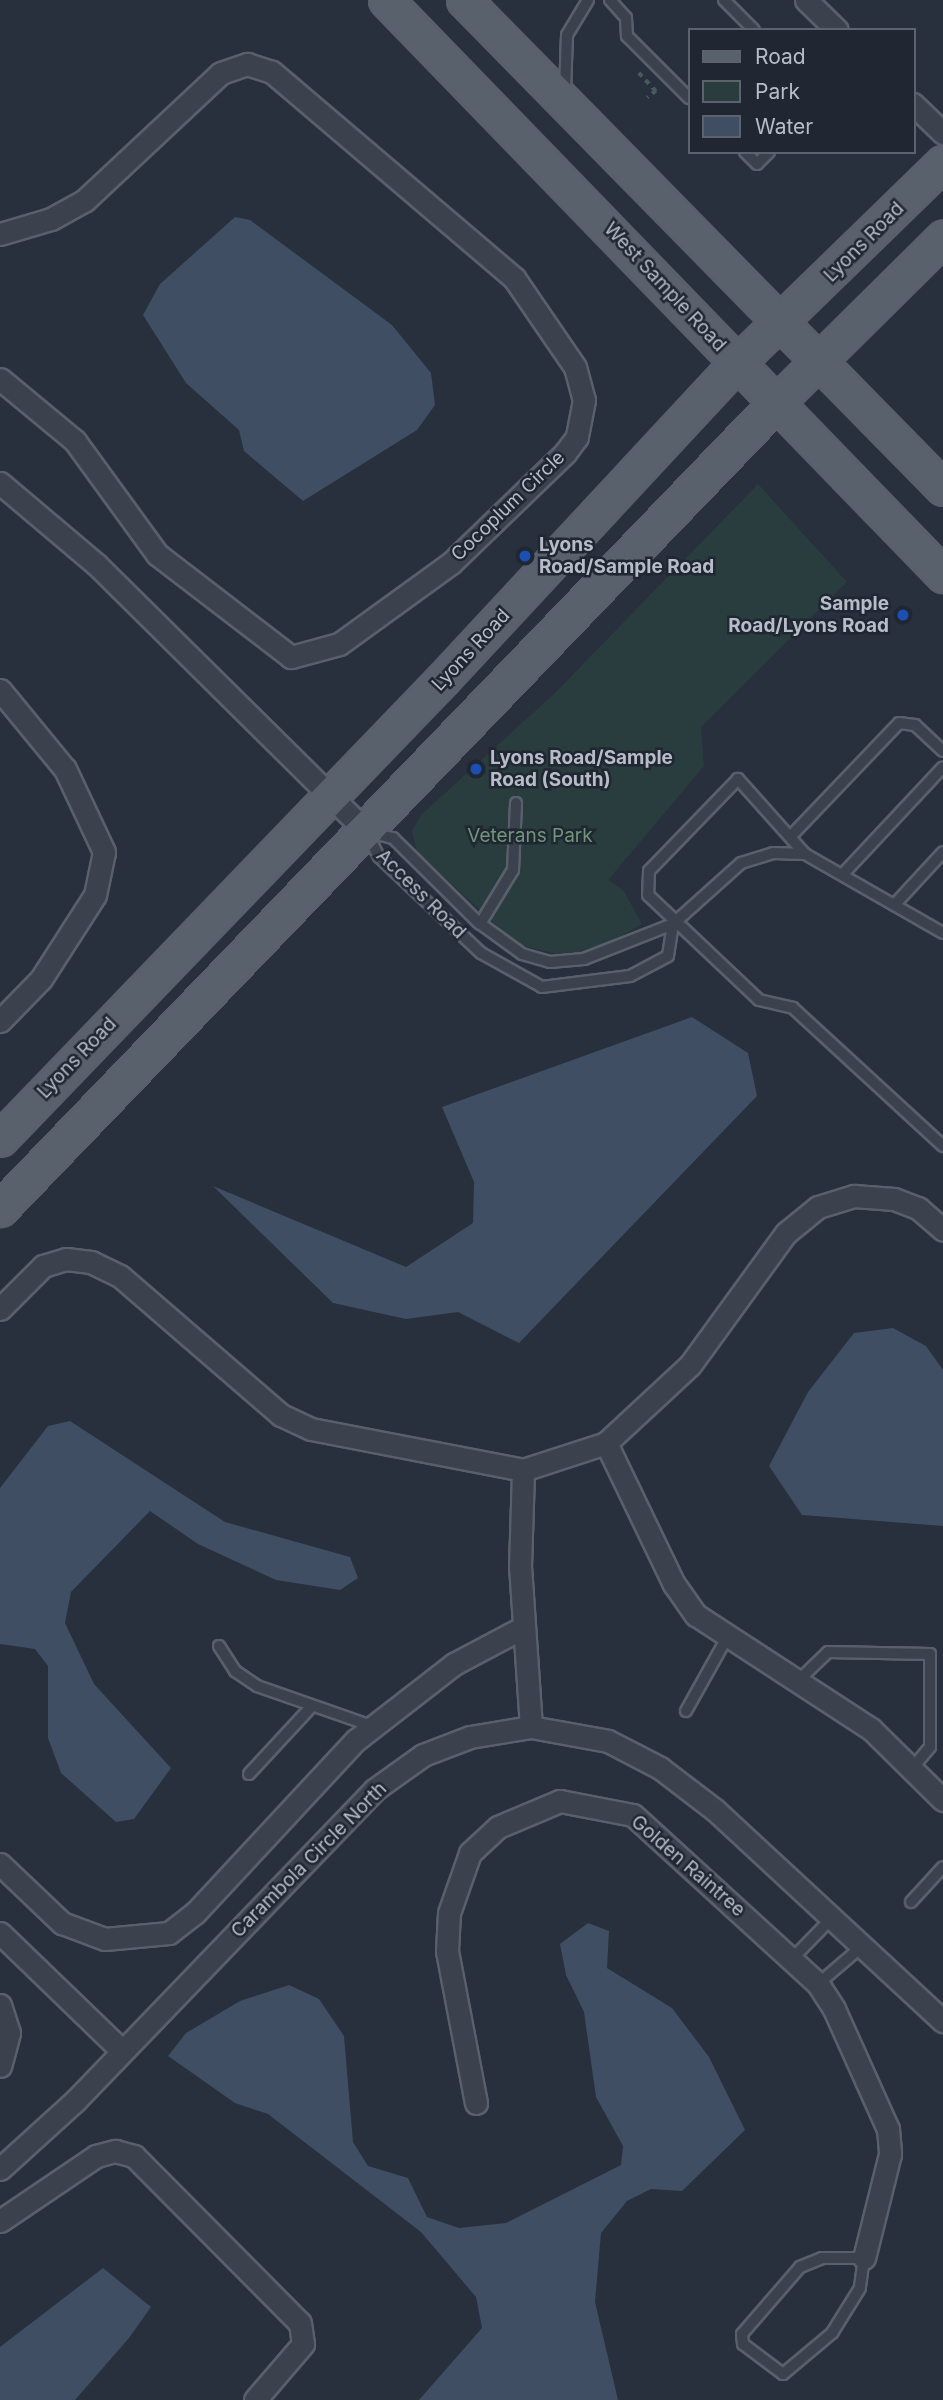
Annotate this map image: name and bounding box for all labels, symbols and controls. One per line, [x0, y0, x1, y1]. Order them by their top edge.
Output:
legend [688, 28, 915, 154]
text: Road [755, 44, 806, 69]
text: Park [755, 79, 800, 104]
text: Water [755, 114, 813, 139]
street label: Lyons Road [819, 197, 909, 287]
street label: West Sample Road [599, 218, 731, 356]
street label: Cocoplum Circle [447, 446, 569, 566]
place label: Lyons Road/Sample Road [539, 534, 714, 578]
marker: Lyons Road/Sample Road [517, 548, 533, 564]
place label: Sample Road/Lyons Road [728, 593, 889, 637]
street label: Lyons Road [427, 604, 515, 696]
marker: Sample Road/Lyons Road [895, 607, 911, 623]
place label: Lyons Road/Sample Road (South) [490, 747, 673, 791]
marker: Lyons Road/Sample Road (South) [468, 761, 484, 777]
park label: Veterans Park [467, 825, 593, 847]
street label: Access Road [372, 845, 470, 943]
street label: Lyons Road [33, 1013, 121, 1103]
street label: Carambola Circle North [227, 1778, 391, 1942]
street label: Golden Raintree [626, 1810, 750, 1922]

